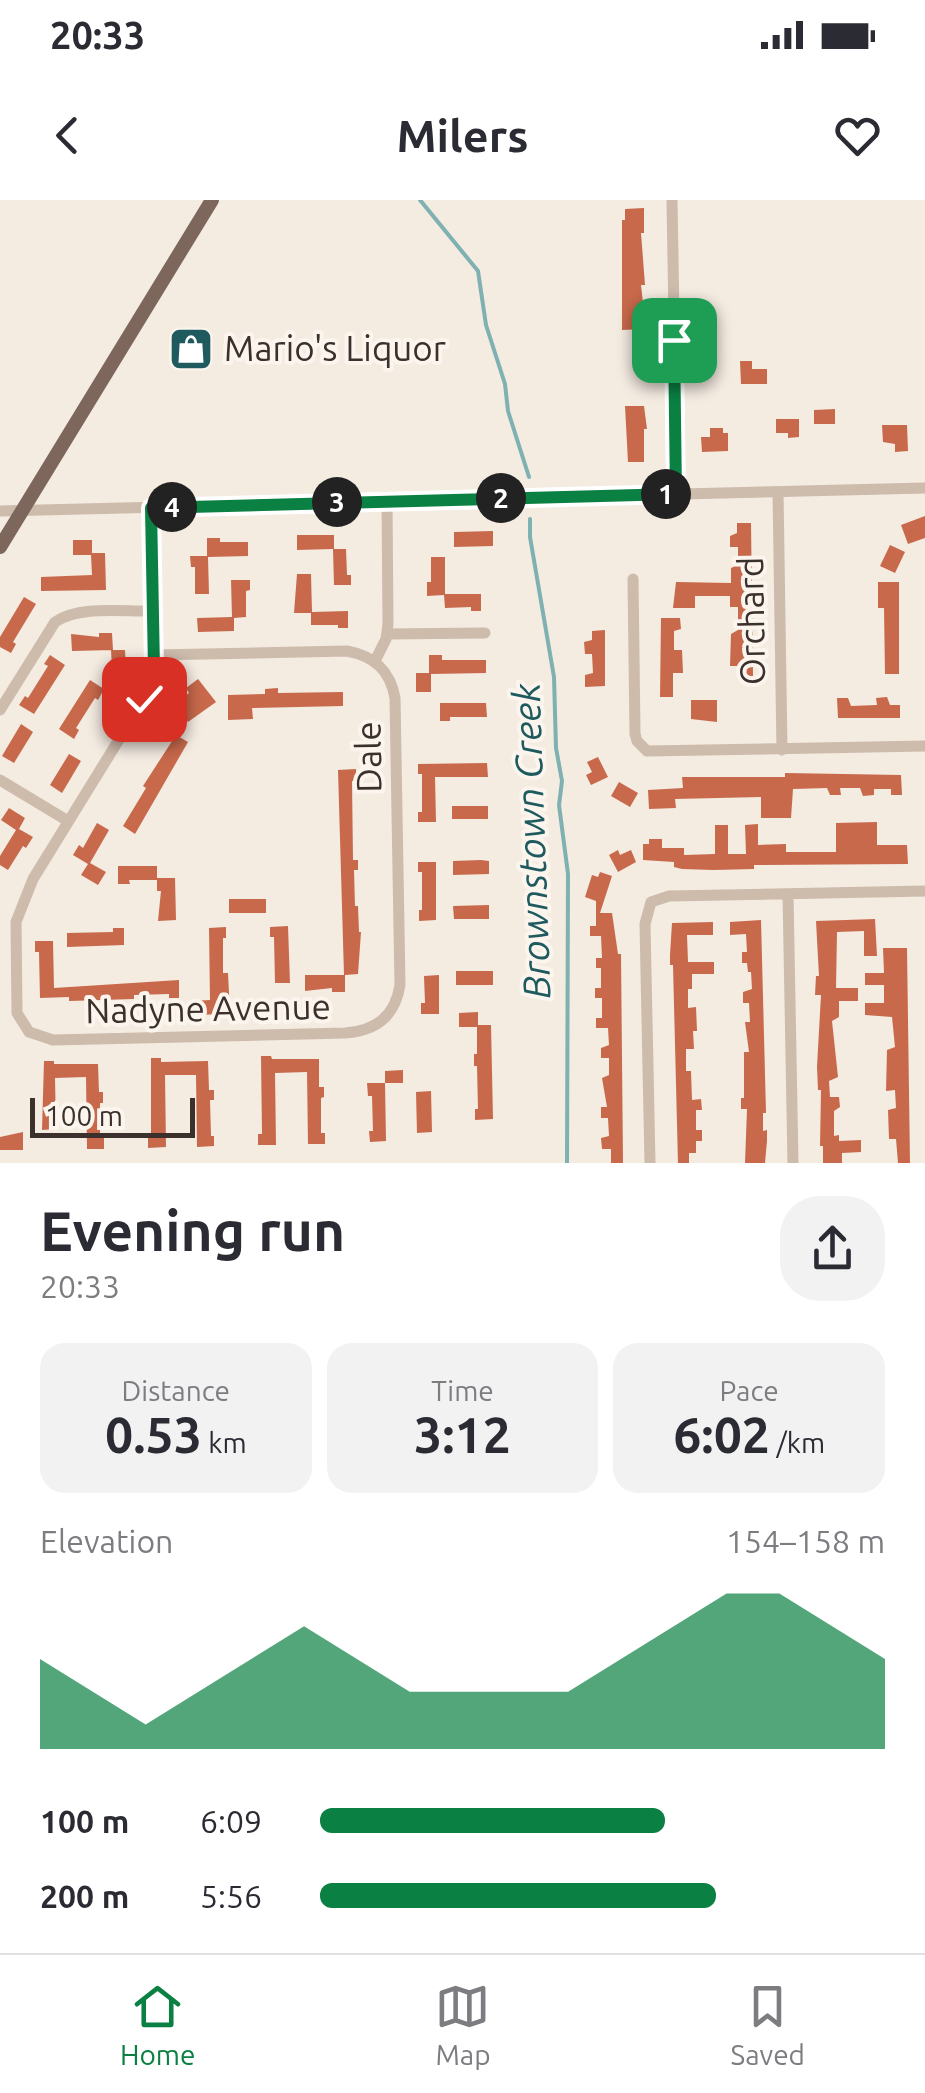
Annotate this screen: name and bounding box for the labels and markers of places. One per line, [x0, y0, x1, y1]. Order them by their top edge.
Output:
pin [632, 298, 717, 383]
shop icon: Mario's Liquor [168, 326, 214, 372]
place label: Mario's Liquor [224, 328, 446, 368]
pin: 1 [641, 469, 691, 519]
pin: 2 [476, 473, 526, 523]
pin: 3 [312, 477, 362, 527]
pin: 4 [147, 482, 197, 532]
pin [102, 657, 187, 742]

